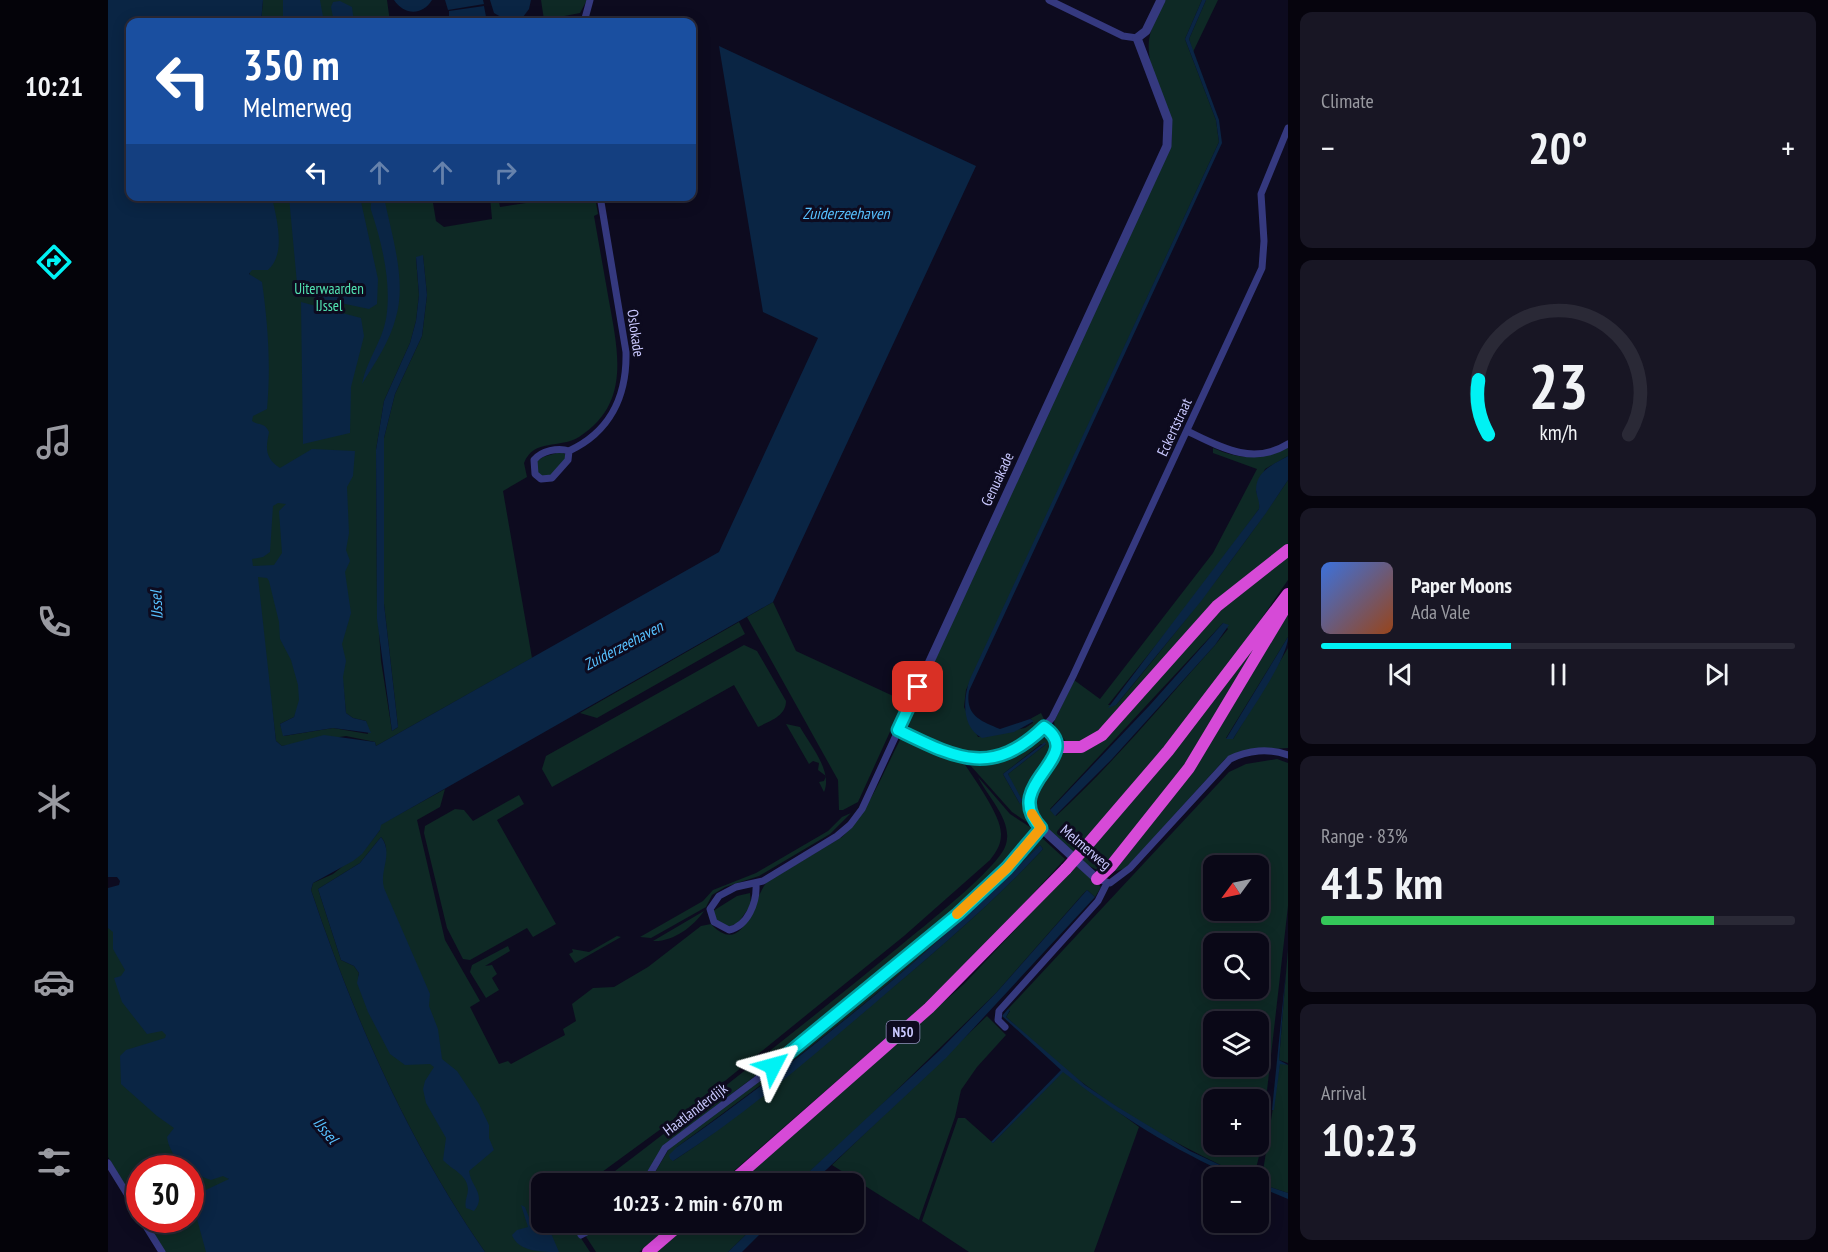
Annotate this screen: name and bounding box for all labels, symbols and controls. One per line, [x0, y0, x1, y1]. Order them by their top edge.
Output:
text: 350 m [243, 37, 340, 92]
icon: left [144, 42, 222, 120]
text: 10:21 [25, 69, 83, 103]
text: Climate [1321, 88, 1374, 114]
text: Melmerweg [243, 90, 352, 124]
text: 20° [1528, 118, 1588, 176]
text: − [1321, 126, 1335, 169]
text: + [1781, 126, 1795, 169]
icon: left [300, 156, 333, 189]
icon: ahead [363, 156, 396, 189]
icon: ahead [426, 156, 459, 189]
icon: right [489, 156, 522, 189]
water label: Zuiderzeehaven [802, 203, 890, 223]
icon: directions [33, 241, 75, 283]
park label: Uiterwaarden IJssel [294, 279, 364, 315]
street label: Oslokade [623, 308, 649, 358]
text: 23 [1528, 345, 1588, 426]
street label: Eckertstraat [1152, 395, 1196, 459]
text: km/h [1539, 418, 1577, 446]
icon: music [33, 421, 75, 463]
street label: Genuakade [976, 449, 1018, 509]
text: Paper Moons [1411, 571, 1512, 599]
water label: IJssel [145, 589, 167, 620]
text: Ada Vale [1411, 599, 1470, 625]
icon: phone [33, 601, 75, 643]
water label: Zuiderzeehaven [580, 615, 667, 674]
icon: previous [1384, 658, 1417, 691]
icon: pause [1542, 658, 1575, 691]
icon: next [1700, 658, 1733, 691]
pin [892, 661, 943, 712]
icon: arrive [901, 670, 934, 703]
icon: climate [33, 781, 75, 823]
street label: Melmerweg [1057, 820, 1115, 874]
text: Range · 83% [1321, 823, 1408, 849]
text: 415 km [1321, 853, 1443, 911]
north arrow [1203, 855, 1269, 921]
map controls [1203, 855, 1269, 1233]
button: search [1203, 933, 1269, 999]
icon: car [33, 961, 75, 1003]
button: layers [1203, 1011, 1269, 1077]
road number: N50 [886, 1021, 920, 1043]
position arrow [741, 1034, 805, 1098]
street label: Haatlanderdijk [659, 1078, 731, 1139]
text: Arrival [1321, 1080, 1366, 1106]
button: + [1203, 1089, 1269, 1155]
text: 10:23 [1321, 1110, 1418, 1168]
water label: IJssel [309, 1113, 344, 1148]
icon: filters [33, 1141, 75, 1183]
speed limit sign: 30 [126, 1155, 204, 1233]
button: − [1203, 1167, 1269, 1233]
text: 10:23 · 2 min · 670 m [612, 1189, 783, 1217]

